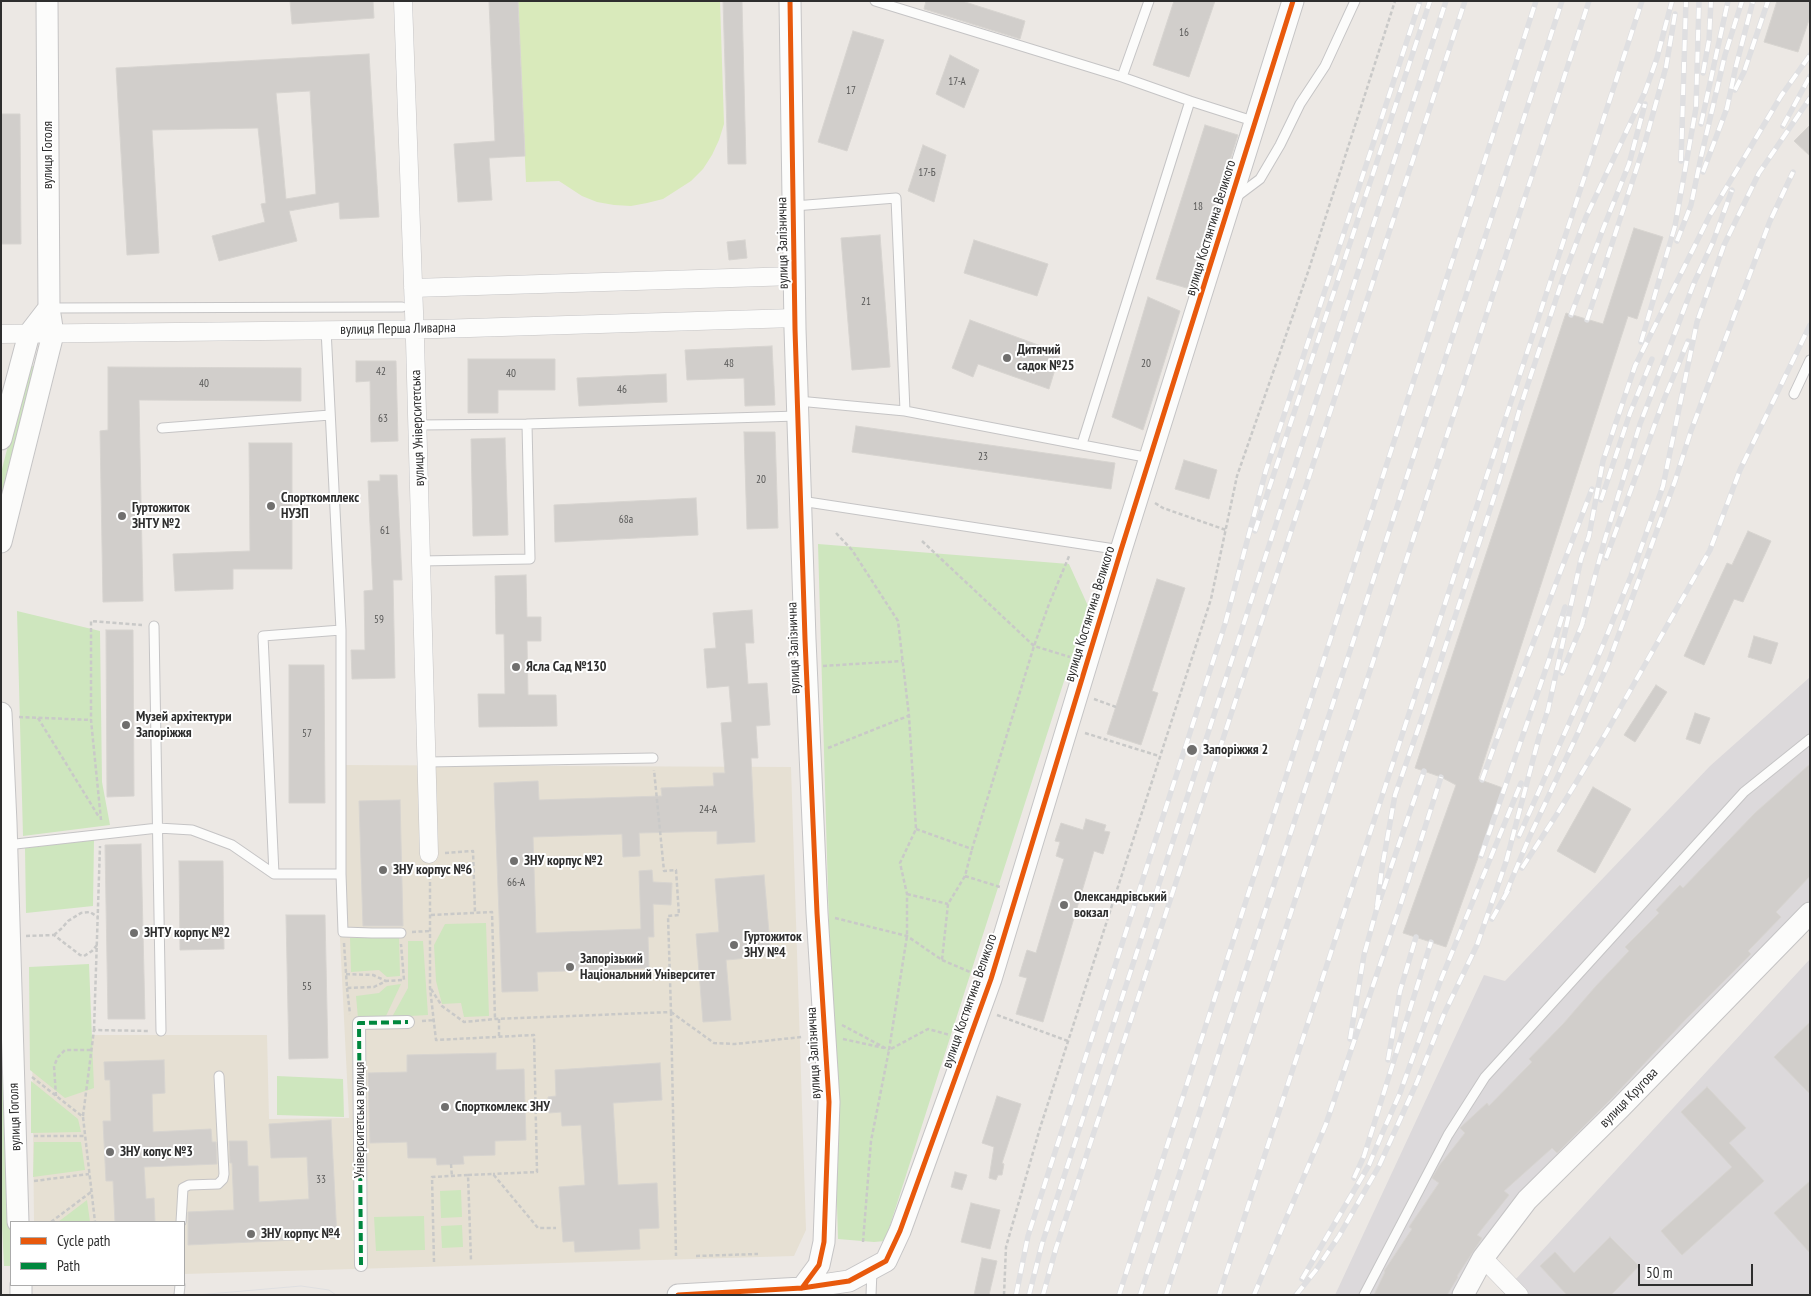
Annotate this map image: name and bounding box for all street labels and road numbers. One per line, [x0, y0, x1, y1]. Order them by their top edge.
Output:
street label: вулиця Гоголя [40, 121, 56, 189]
street label: вулиця Костянтина Великого [1182, 158, 1240, 298]
street label: вулиця Залізнична [774, 197, 792, 289]
street label: вулиця Перша Ливарна [340, 320, 456, 338]
street label: вулиця Університетська [408, 370, 428, 486]
street label: вулиця Костянтина Великого [1061, 544, 1119, 684]
street label: вулиця Залізнична [784, 602, 804, 694]
street label: вулиця Костянтина Великого [939, 932, 1001, 1070]
street label: вулиця Залізнична [803, 1007, 825, 1099]
street label: Університетська вулиця [352, 1062, 368, 1178]
street label: вулиця Кругова [1596, 1065, 1662, 1131]
street label: вулиця Гоголя [5, 1083, 25, 1151]

